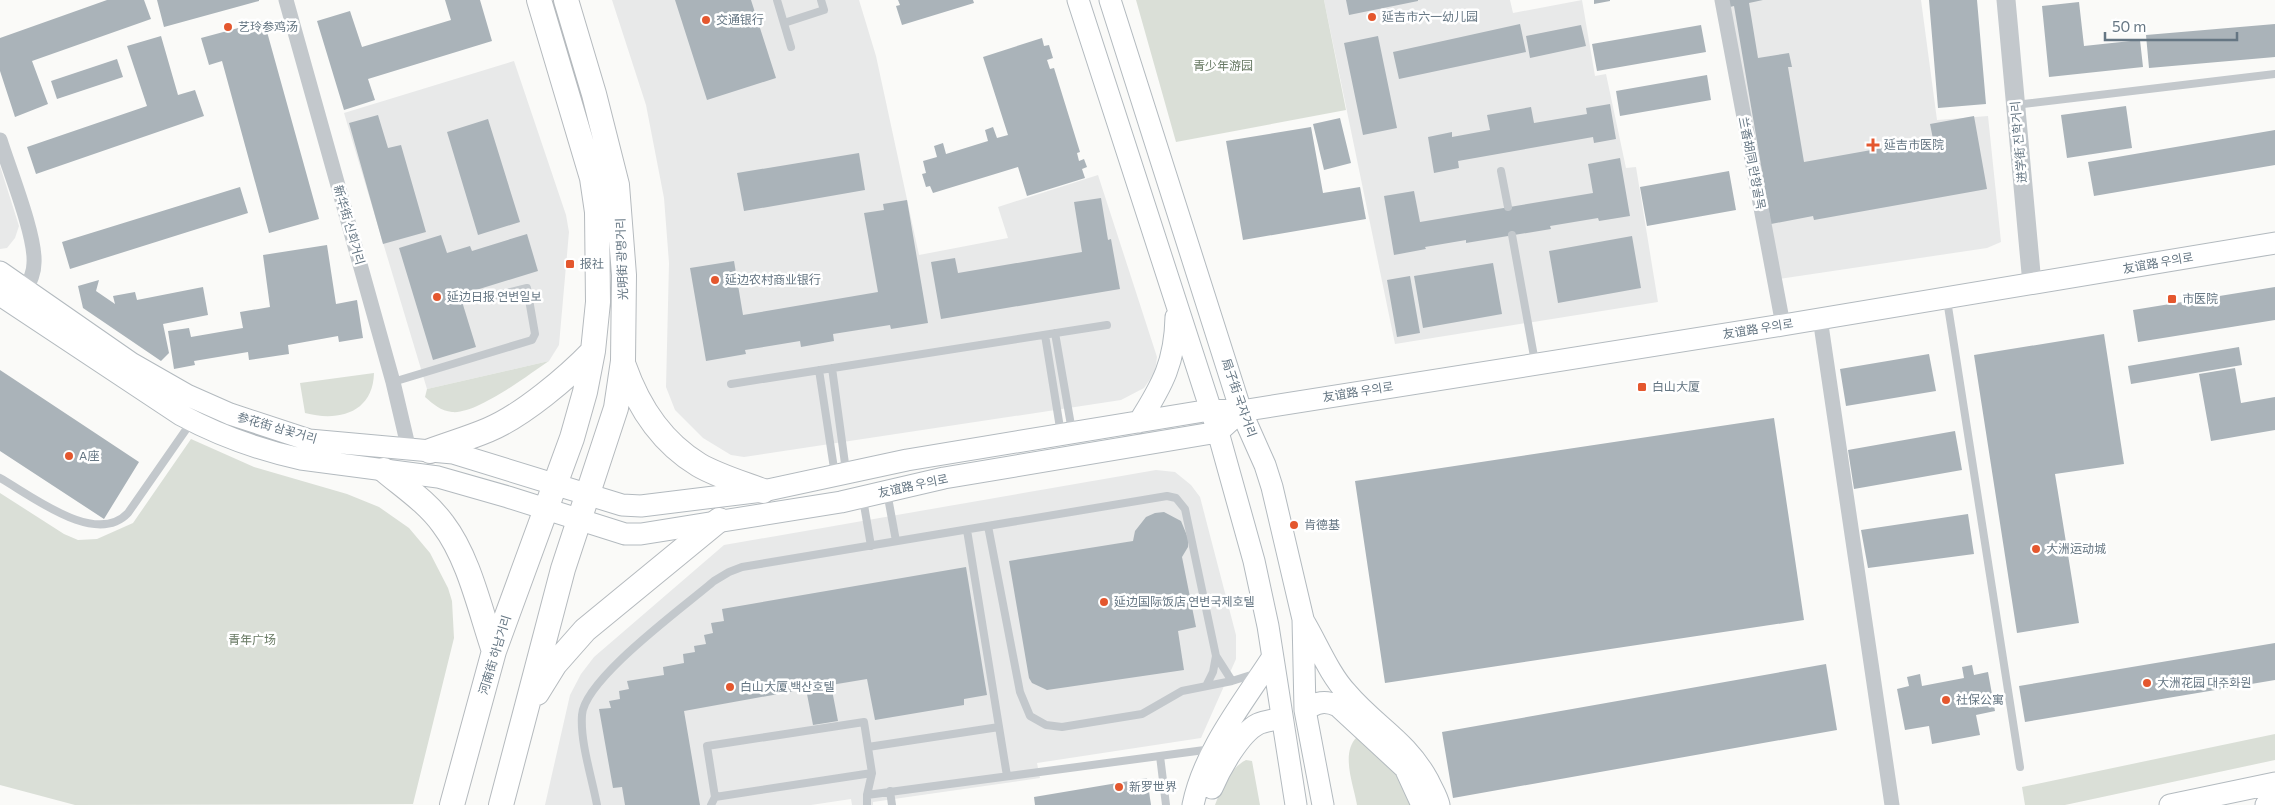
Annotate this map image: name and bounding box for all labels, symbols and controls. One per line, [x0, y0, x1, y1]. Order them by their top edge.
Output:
place label: 延吉市六一幼儿园 [1382, 9, 1478, 23]
scale bar [2105, 10, 2238, 42]
marker: 延吉市六一幼儿园 [1366, 11, 1378, 23]
place label: 交通银行 [716, 12, 764, 26]
marker: 交通银行 [700, 14, 712, 26]
text: 50 m [2112, 17, 2146, 35]
place label: 艺玲参鸡汤 [238, 19, 298, 33]
marker: 艺玲参鸡汤 [222, 21, 234, 33]
park label: 青少年游园 [1193, 58, 1253, 72]
street label: 进学街 진학거리 [2007, 100, 2029, 184]
street label: 兰香胡同 란향골목 [1737, 115, 1769, 211]
place label: 延吉市医院 [1884, 137, 1944, 151]
marker: 延吉市医院 [1866, 138, 1880, 152]
street label: 新华街 신화거리 [332, 183, 368, 266]
street label: 光明街 광명거리 [613, 218, 629, 300]
street label: 友谊路 우의로 [2121, 249, 2194, 275]
place label: 报社 [580, 256, 604, 270]
marker: 报社 [564, 258, 576, 270]
place label: 延边农村商业银行 [725, 272, 821, 286]
marker: 延边农村商业银行 [709, 274, 721, 286]
place label: 延边日报 연변일보 [447, 289, 541, 303]
marker: 延边日报 연변일보 [431, 291, 443, 303]
place label: 市医院 [2182, 291, 2218, 305]
marker: 市医院 [2166, 293, 2178, 305]
street label: 友谊路 우의로 [1721, 316, 1794, 341]
street label: 局子街 국자거리 [1220, 356, 1260, 439]
street label: 友谊路 우의로 [1321, 379, 1394, 404]
place label: 白山大厦 [1652, 379, 1700, 393]
marker: 白山大厦 [1636, 381, 1648, 393]
street label: 参花街 삼꽃거리 [236, 409, 319, 445]
place label: A座 [79, 448, 99, 462]
marker: A座 [63, 450, 75, 462]
street label: 友谊路 우의로 [876, 471, 949, 499]
place label: 肯德基 [1304, 517, 1340, 531]
marker: 肯德基 [1288, 519, 1300, 531]
place label: 大洲运动城 [2046, 541, 2106, 555]
marker: 大洲运动城 [2030, 543, 2042, 555]
place label: 延边国际饭店 연변국제호텔 [1114, 594, 1255, 608]
marker: 延边国际饭店 연변국제호텔 [1098, 596, 1110, 608]
street label: 河南街 하남거리 [475, 613, 513, 696]
park label: 青年广场 [228, 632, 276, 646]
place label: 大洲花园 대주화원 [2157, 675, 2251, 689]
marker: 大洲花园 대주화원 [2141, 677, 2153, 689]
place label: 白山大厦 백산호텔 [740, 679, 834, 693]
marker: 白山大厦 백산호텔 [724, 681, 736, 693]
place label: 社保公寓 [1956, 692, 2004, 706]
marker: 社保公寓 [1940, 694, 1952, 706]
place label: 新罗世界 [1129, 779, 1177, 793]
marker: 新罗世界 [1113, 781, 1125, 793]

